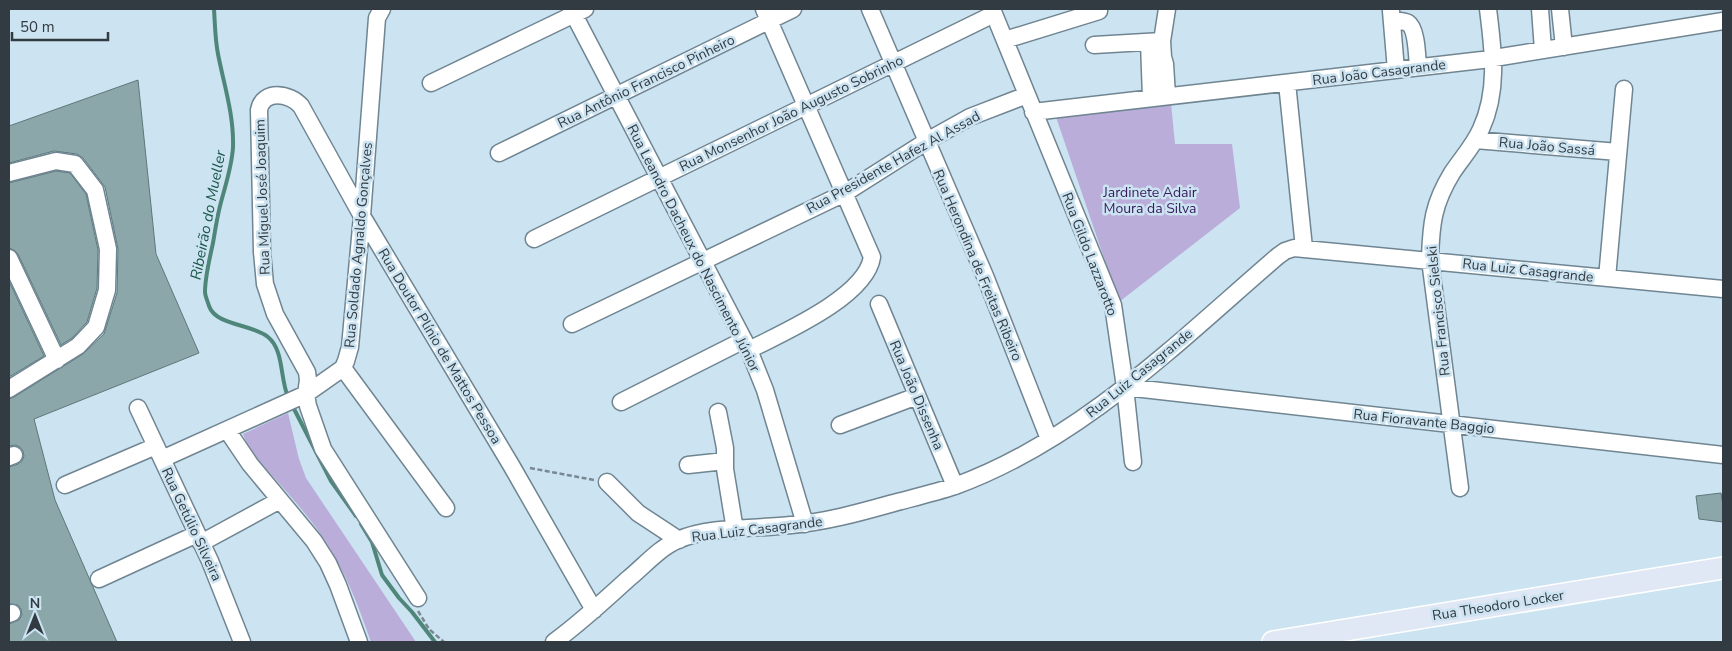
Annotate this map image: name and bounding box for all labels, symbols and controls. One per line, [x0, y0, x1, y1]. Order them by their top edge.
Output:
scale bar [12, 10, 109, 42]
text: 50 m [20, 17, 55, 37]
street label: Rua Antônio Francisco Pinheiro [554, 30, 738, 133]
street label: Rua Monsenhor João Augusto Sobrinho [676, 51, 907, 176]
street label: Rua João Casagrande [1311, 55, 1447, 90]
street label: Rua Presidente Hafez Al Assad [803, 107, 984, 218]
street label: Rua Miguel José Joaquim [250, 119, 275, 275]
street label: Rua Leandro Dacheux do Nascimento Júnior [623, 121, 765, 375]
street label: Rua João Sassá [1498, 133, 1596, 160]
street label: Rua Soldado Agnaldo Gonçalves [340, 141, 377, 349]
water label: Ribeirão do Mueller [186, 148, 230, 281]
street label: Rua Herondina de Freitas Ribeiro [928, 166, 1027, 364]
park label: Jardinete Adair Moura da Silva [1102, 183, 1197, 218]
street label: Rua Gildo Lazzarotto [1057, 190, 1122, 319]
street label: Rua Doutor Plínio de Mattos Pessoa [373, 245, 506, 448]
street label: Rua Francisco Sielski [1422, 245, 1455, 377]
street label: Rua Luiz Casagrande [1461, 254, 1594, 287]
street label: Rua Luiz Casagrande [1082, 325, 1196, 422]
street label: Rua João Dissenha [885, 338, 948, 453]
street label: Rua Fioravante Baggio [1352, 405, 1496, 438]
street label: Rua Getúlio Silveira [157, 464, 226, 584]
street label: Rua Luiz Casagrande [691, 512, 824, 547]
street label: Rua Theodoro Locker [1431, 586, 1565, 625]
north arrow [10, 591, 60, 641]
text: N [30, 594, 40, 613]

